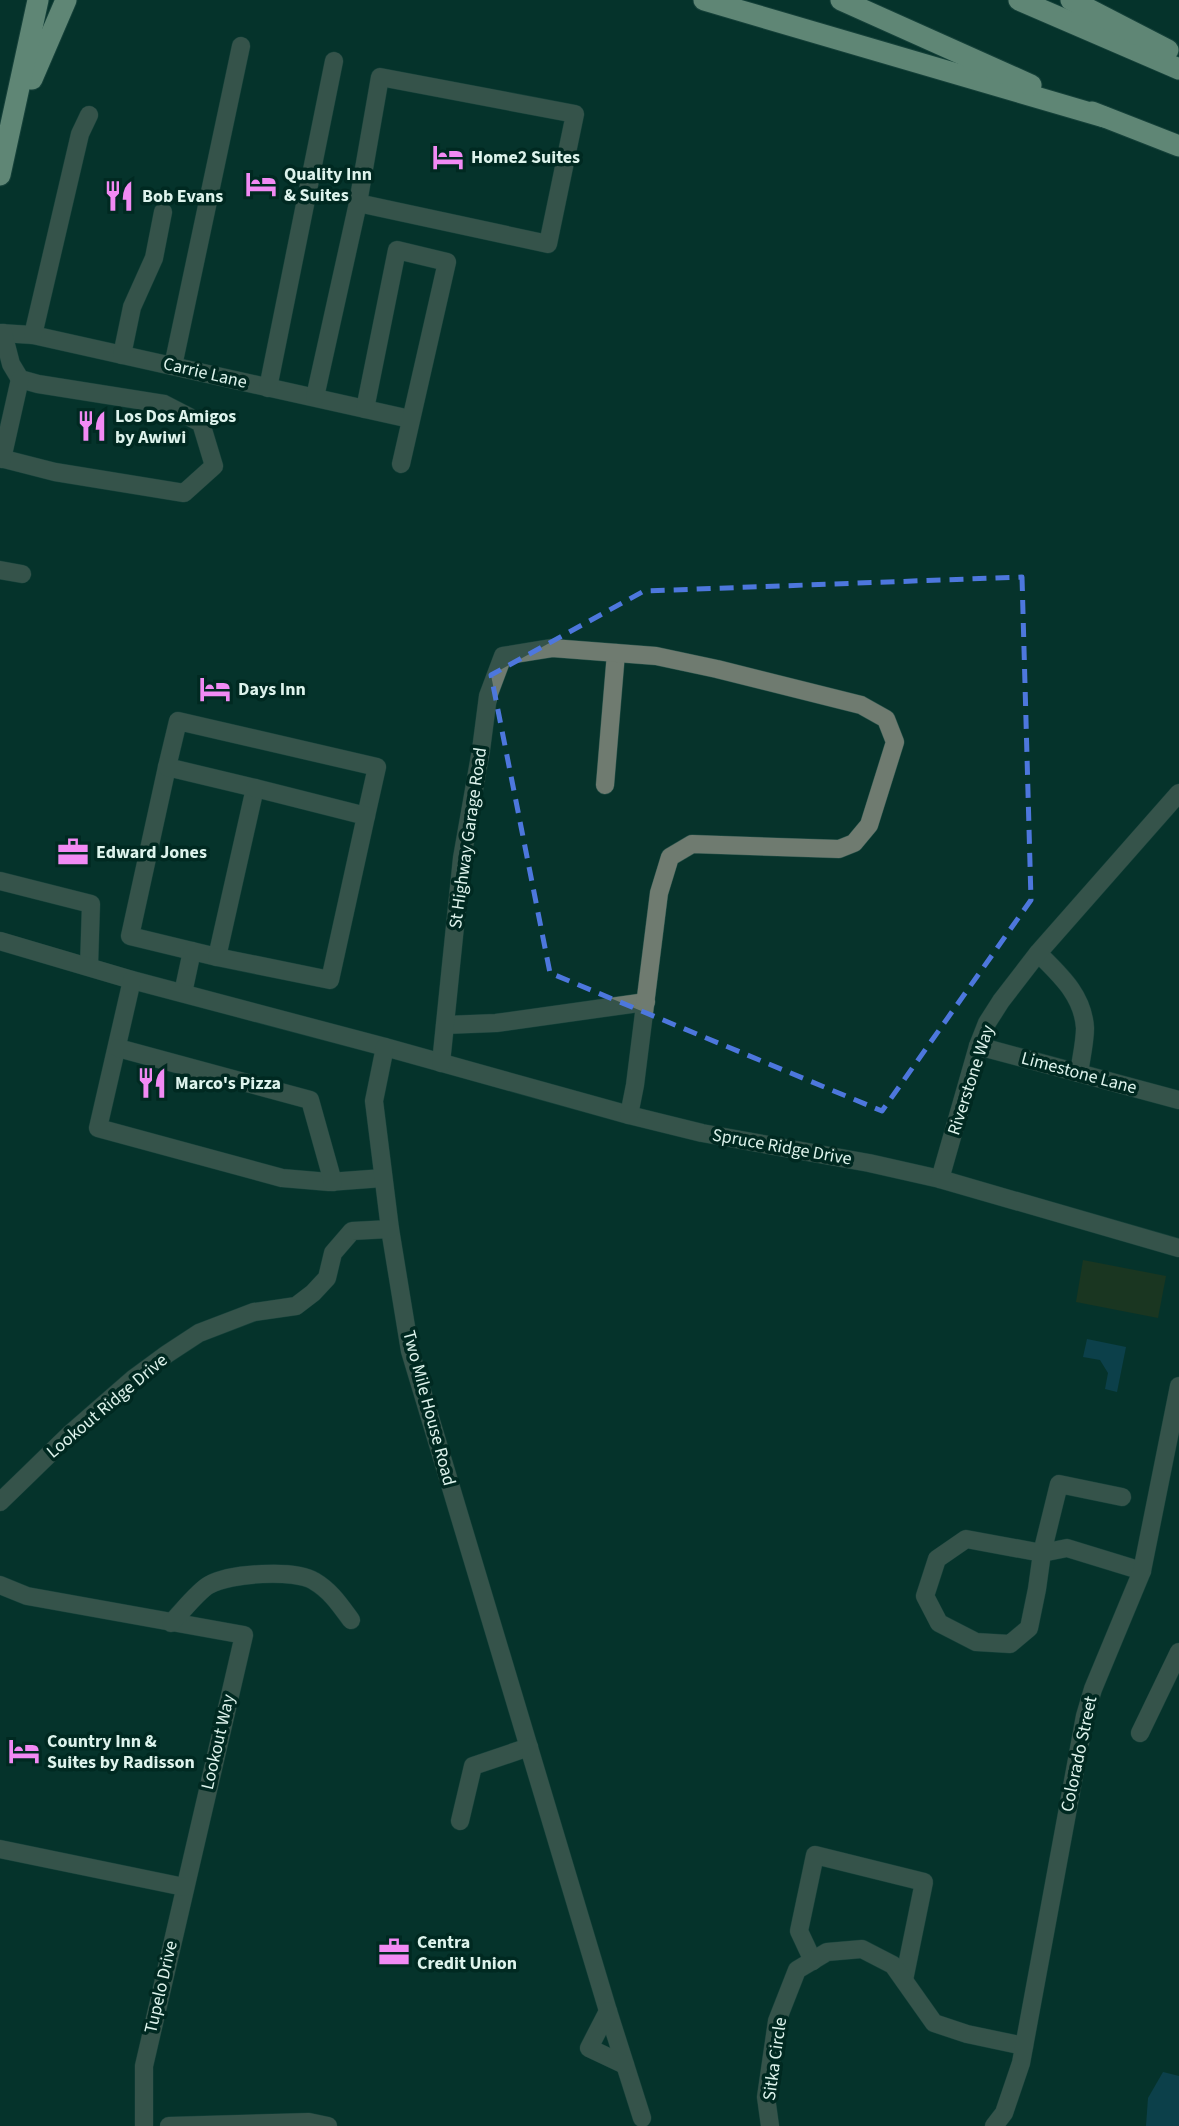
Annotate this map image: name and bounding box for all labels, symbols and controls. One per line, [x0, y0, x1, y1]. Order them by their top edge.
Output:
hotel icon: Home2 Suites [431, 140, 465, 174]
place label: Home2 Suites [471, 145, 580, 170]
place label: Quality Inn & Suites [284, 162, 372, 208]
hotel icon: Quality Inn & Suites [244, 167, 278, 201]
restaurant icon: Bob Evans [102, 179, 136, 213]
place label: Bob Evans [142, 184, 223, 209]
street label: Carrie Lane [161, 351, 249, 395]
place label: Los Dos Amigos by Awiwi [115, 404, 236, 450]
restaurant icon: Los Dos Amigos by Awiwi [75, 409, 109, 443]
hotel icon: Days Inn [198, 672, 232, 706]
place label: Days Inn [238, 677, 306, 702]
street label: St Highway Garage Road [443, 746, 493, 930]
office icon: Edward Jones [56, 835, 90, 869]
place label: Edward Jones [96, 840, 207, 865]
street label: Riverstone Way [941, 1021, 1001, 1138]
street label: Limestone Lane [1018, 1046, 1140, 1100]
restaurant icon: Marco's Pizza [135, 1066, 169, 1100]
place label: Marco's Pizza [175, 1071, 281, 1096]
street label: Spruce Ridge Drive [710, 1122, 854, 1172]
street label: Two Mile House Road [396, 1328, 462, 1488]
street label: Lookout Ridge Drive [41, 1348, 173, 1464]
street label: Lookout Way [195, 1691, 241, 1792]
street label: Colorado Street [1055, 1694, 1103, 1814]
place label: Country Inn & Suites by Radisson [47, 1729, 195, 1775]
hotel icon: Country Inn & Suites by Radisson [7, 1734, 41, 1768]
place label: Centra Credit Union [417, 1930, 517, 1976]
office icon: Centra Credit Union [377, 1935, 411, 1969]
street label: Tupelo Drive [138, 1938, 184, 2036]
street label: Sitka Circle [757, 2016, 793, 2102]

